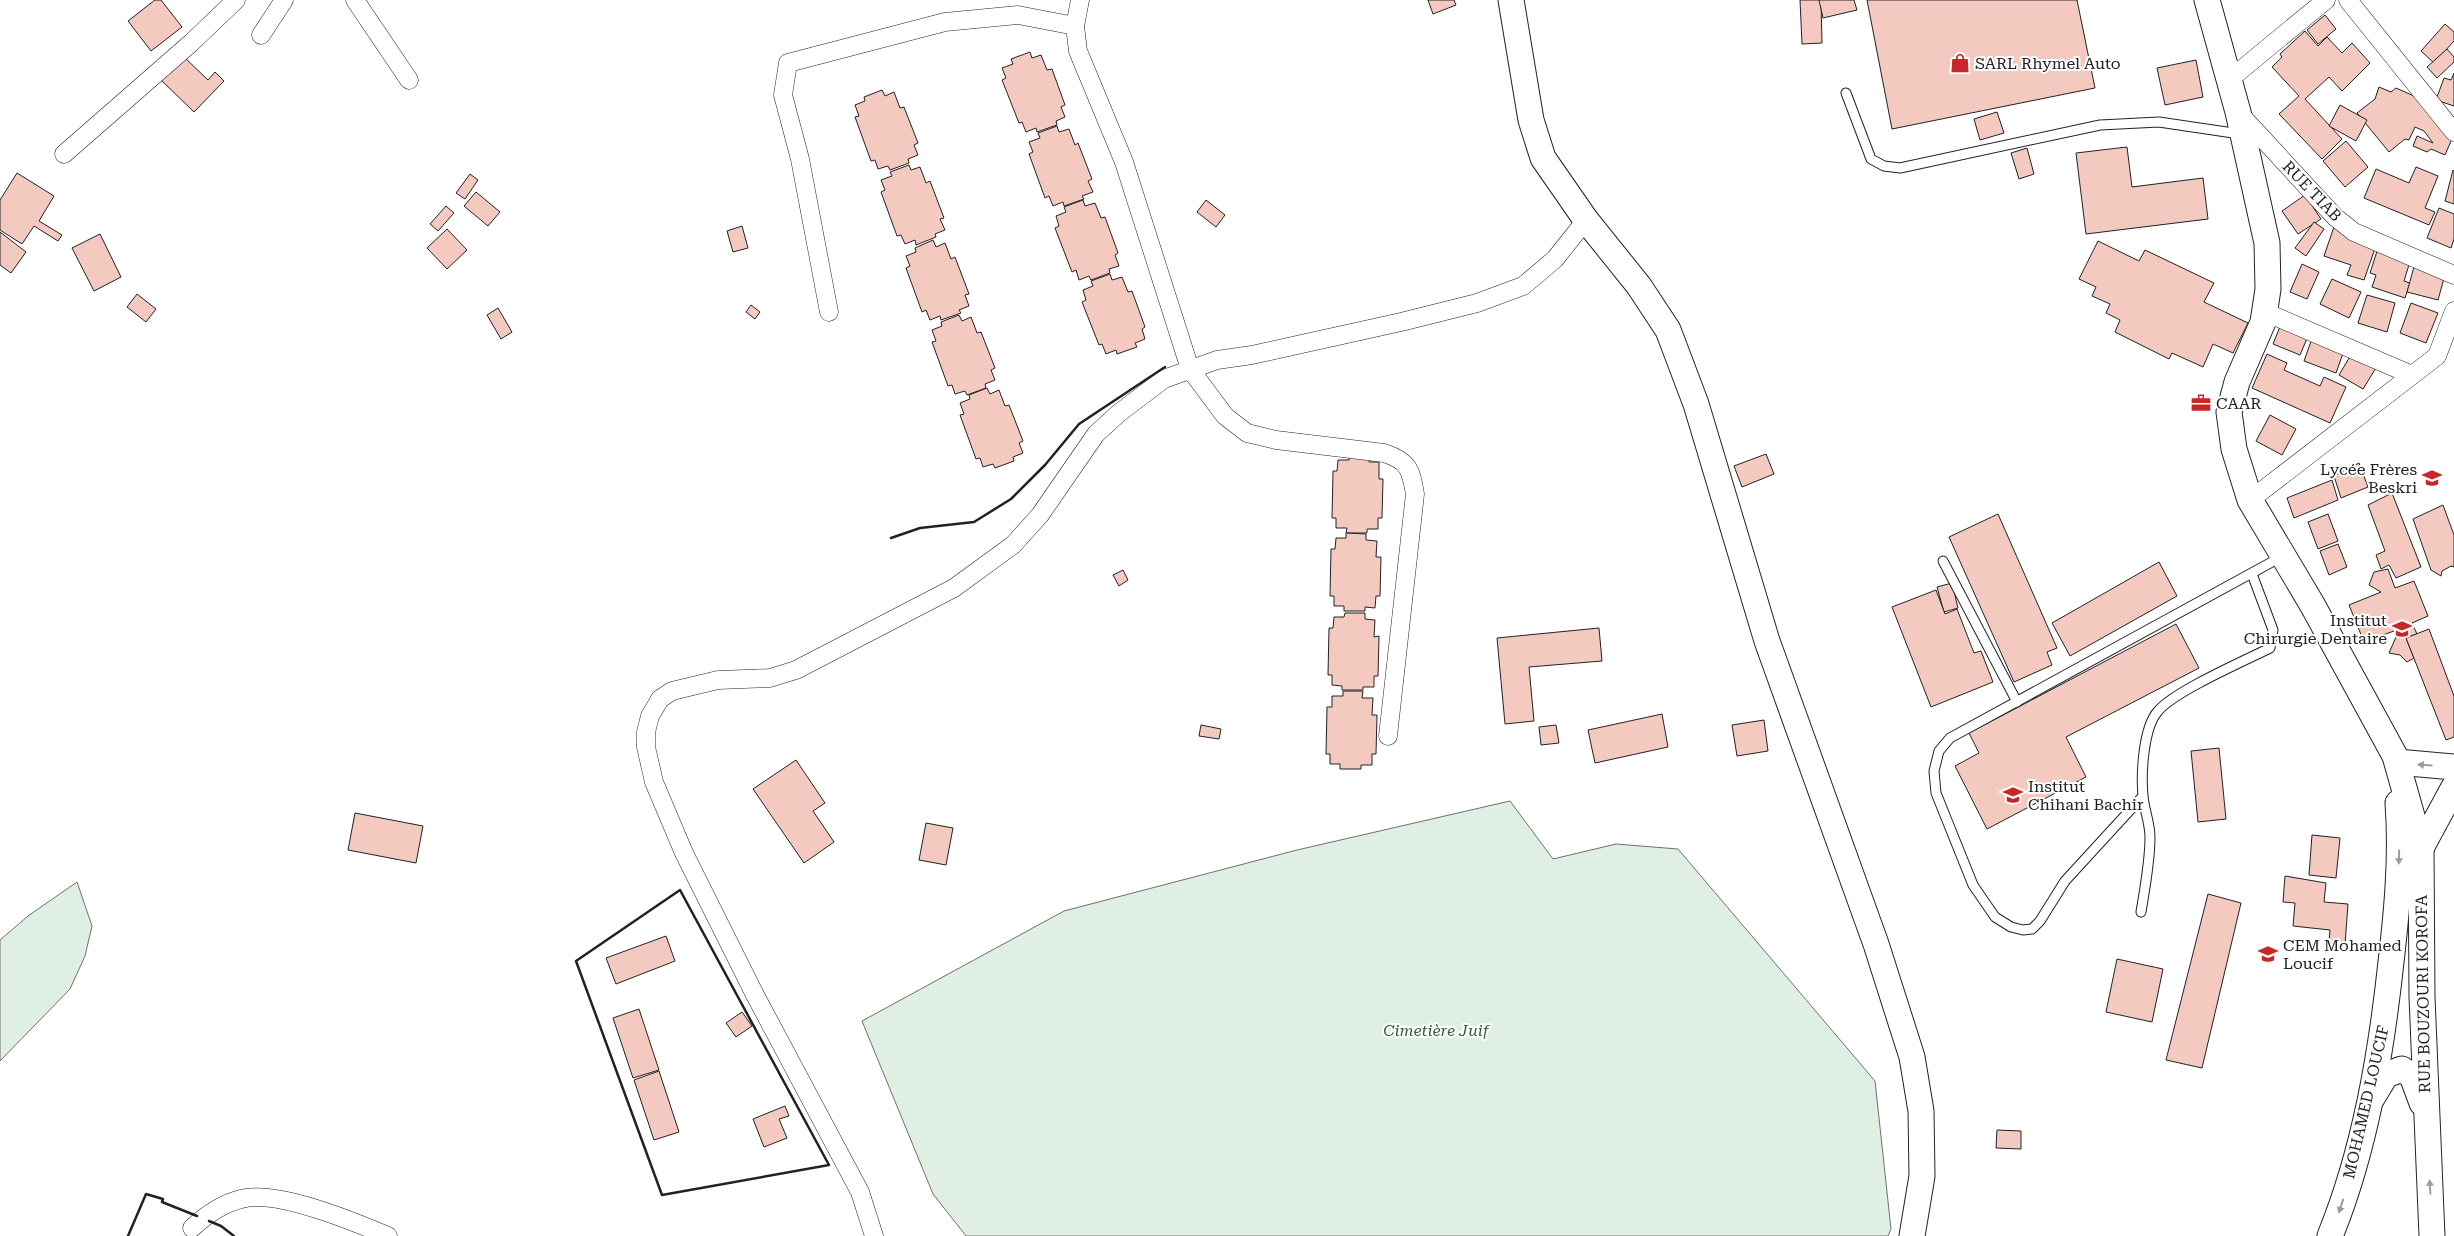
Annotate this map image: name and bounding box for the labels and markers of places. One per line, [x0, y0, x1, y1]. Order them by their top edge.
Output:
shop icon: SARL Rhymel Auto [1949, 52, 1971, 74]
place label: SARL Rhymel Auto [1975, 54, 2121, 73]
office icon: CAAR [2190, 392, 2212, 414]
place label: CAAR [2216, 394, 2261, 413]
place label: Lycée Frères Beskri [2320, 460, 2417, 497]
school or university icon: Lycée Frères Beskri [2421, 467, 2443, 489]
place label: Institut Chirurgie Dentaire [2244, 611, 2387, 648]
school or university icon: Institut Chirurgie Dentaire [2391, 618, 2413, 640]
place label: Institut Chihani Bachir [2028, 777, 2144, 814]
school or university icon: Institut Chihani Bachir [2002, 784, 2024, 806]
place label: CEM Mohamed Loucif [2283, 936, 2402, 973]
school or university icon: CEM Mohamed Loucif [2257, 943, 2279, 965]

